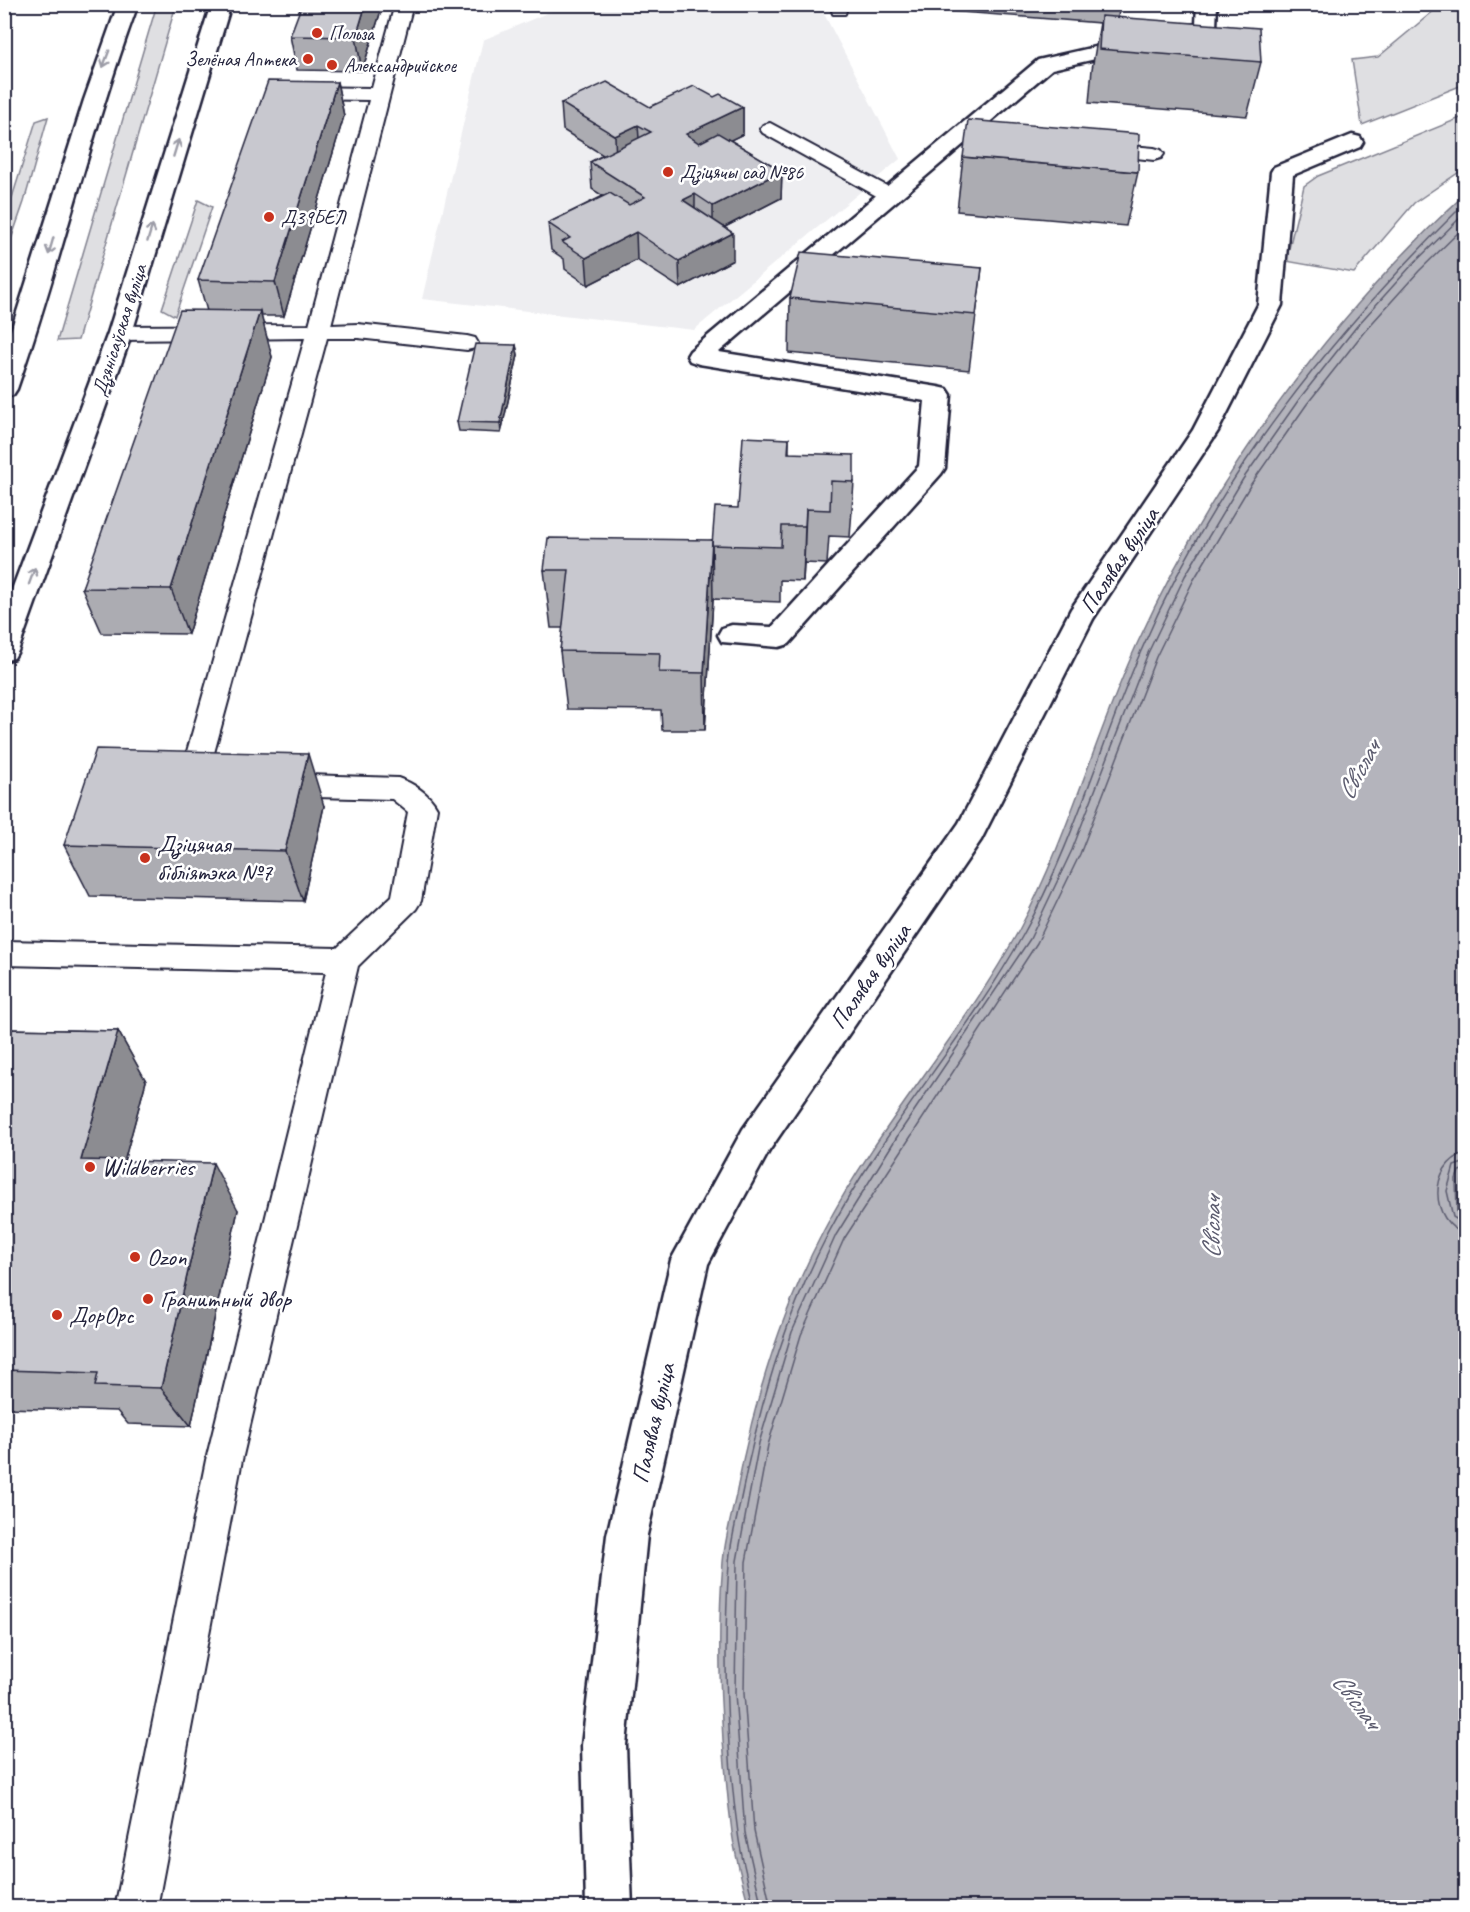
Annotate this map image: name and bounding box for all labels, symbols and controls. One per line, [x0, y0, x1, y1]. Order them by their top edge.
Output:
place label: Польза [329, 21, 376, 46]
marker: Польза [310, 26, 324, 40]
place label: Зелёная Аптека [185, 47, 297, 72]
one-way arrow [100, 49, 111, 68]
marker: Зелёная Аптека [301, 52, 315, 66]
place label: Александрийское [344, 53, 457, 78]
marker: Александрийское [325, 58, 339, 72]
one-way arrow [171, 139, 182, 158]
place label: Дзіцячы сад №86 [680, 160, 804, 186]
marker: Дзіцячы сад №86 [661, 165, 675, 179]
place label: Д39БЕЛ [281, 205, 348, 230]
marker: Д39БЕЛ [262, 210, 276, 224]
one-way arrow [145, 224, 156, 243]
one-way arrow [45, 236, 56, 255]
street label: Дзянісаўская вуліца [86, 260, 154, 399]
street label: Палявая вуліца [1072, 500, 1166, 619]
one-way arrow [27, 567, 38, 586]
water label: Свіслач [1329, 731, 1390, 805]
place label: Дзіцячая бібліятэка №7 [157, 829, 273, 887]
marker: Дзіцячая бібліятэка №7 [138, 851, 152, 865]
street label: Палявая вуліца [823, 916, 918, 1035]
place label: Wildberries [102, 1152, 196, 1182]
marker: Wildberries [83, 1160, 97, 1174]
water label: Свіслач [1194, 1192, 1229, 1259]
place label: Ozon [147, 1242, 187, 1272]
marker: Ozon [128, 1250, 142, 1264]
place label: Гранитный двор [160, 1284, 293, 1314]
marker: Гранитный двор [141, 1292, 155, 1306]
place label: ДорОрс [69, 1300, 135, 1330]
marker: ДорОрс [50, 1308, 64, 1322]
street label: Палявая вуліца [625, 1359, 682, 1486]
water label: Свіслач [1325, 1666, 1391, 1738]

